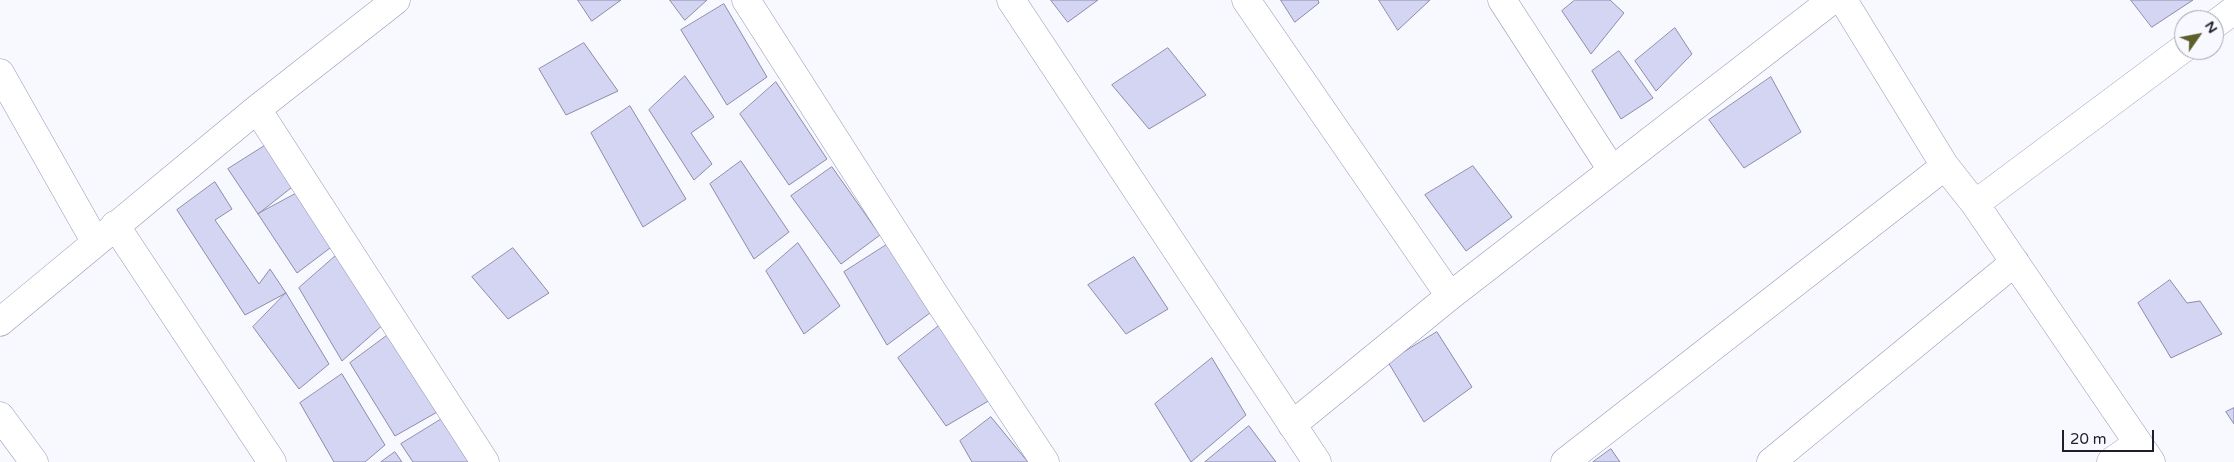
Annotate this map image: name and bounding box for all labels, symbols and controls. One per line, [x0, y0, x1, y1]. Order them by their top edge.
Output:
north arrow [2174, 10, 2224, 60]
text: N [2201, 18, 2221, 36]
scale bar [2064, 420, 2156, 452]
text: 20 m [2070, 430, 2107, 448]

